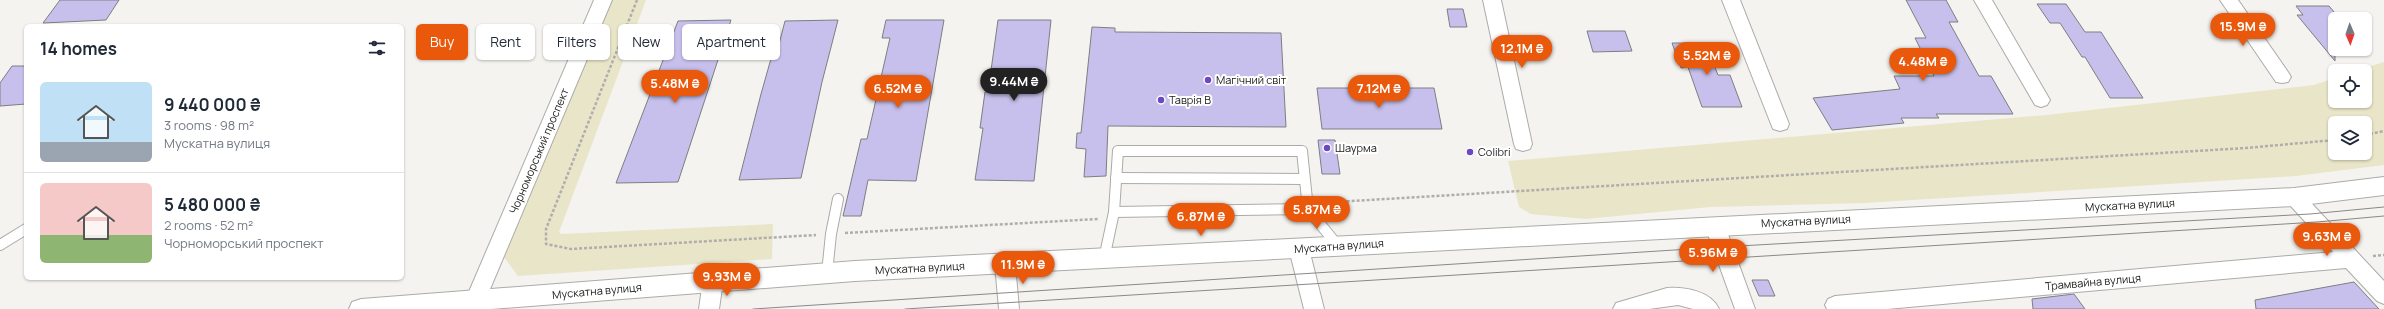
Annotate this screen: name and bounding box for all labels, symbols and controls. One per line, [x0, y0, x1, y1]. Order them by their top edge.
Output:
north arrow [2328, 12, 2372, 56]
map controls [2328, 12, 2372, 160]
pin: 15.9M ₴ [2206, 13, 2280, 47]
text: 15.9M ₴ [2219, 17, 2267, 35]
chip: Buy [416, 24, 468, 60]
chip: Rent [476, 24, 535, 60]
chip: Filters [543, 24, 610, 60]
chip: New [618, 24, 674, 60]
chip: Apartment [682, 24, 780, 60]
pin: 12.1M ₴ [1485, 35, 1559, 69]
text: 14 homes [40, 37, 117, 60]
icon: filters [366, 37, 388, 59]
text: 12.1M ₴ [1500, 39, 1544, 57]
pin: 5.52M ₴ [1670, 42, 1744, 76]
text: 5.52M ₴ [1683, 46, 1731, 64]
pin: 4.48M ₴ [1886, 48, 1960, 82]
text: 4.48M ₴ [1898, 52, 1948, 70]
button: locate [2328, 64, 2372, 108]
pin: 9.44M ₴ [977, 68, 1051, 102]
pin: 5.48M ₴ [638, 70, 712, 104]
text: 9.44M ₴ [989, 72, 1039, 90]
place label: Магічний світ [1216, 72, 1287, 87]
text: 5.48M ₴ [650, 74, 700, 92]
pin: 6.52M ₴ [861, 75, 935, 109]
marker: Магічний світ [1203, 75, 1213, 85]
pin: 7.12M ₴ [1342, 75, 1416, 109]
text: 6.52M ₴ [874, 79, 922, 97]
text: 7.12M ₴ [1357, 79, 1401, 97]
street label: Чорноморський проспект [505, 85, 572, 216]
place label: Таврія В [1169, 92, 1211, 107]
text: 9 440 000 ₴ [164, 93, 261, 116]
marker: Таврія В [1156, 95, 1166, 105]
icon: home [72, 98, 120, 146]
text: 3 rooms · 98 m² [164, 116, 254, 134]
button: layers [2328, 116, 2372, 160]
text: Мускатна вулиця [164, 134, 270, 152]
place label: Шаурма [1335, 140, 1377, 155]
marker: Шаурма [1322, 143, 1332, 153]
place label: Colibri [1478, 144, 1511, 159]
marker: Colibri [1465, 147, 1475, 157]
text: 5 480 000 ₴ [164, 193, 260, 216]
street label: Мускатна вулиця [2085, 195, 2175, 214]
pin: 5.87M ₴ [1280, 196, 1354, 230]
icon: home [72, 199, 120, 247]
text: 5.87M ₴ [1293, 200, 1341, 218]
pin: 6.87M ₴ [1164, 203, 1238, 237]
text: 6.87M ₴ [1177, 207, 1225, 225]
street label: Мускатна вулиця [1761, 211, 1851, 230]
text: 2 rooms · 52 m² [164, 216, 253, 234]
pin: 9.63M ₴ [2290, 223, 2364, 257]
text: 9.63M ₴ [2302, 227, 2352, 245]
text: Чорноморський проспект [164, 234, 324, 252]
street label: Мускатна вулиця [1294, 235, 1384, 256]
pin: 5.96M ₴ [1676, 239, 1750, 273]
text: 5.96M ₴ [1688, 243, 1738, 261]
pin: 11.9M ₴ [986, 251, 1060, 285]
text: 11.9M ₴ [1001, 255, 1045, 273]
street label: Мускатна вулиця [875, 258, 965, 277]
pin: 9.93M ₴ [690, 263, 764, 297]
text: 9.93M ₴ [702, 267, 752, 285]
street label: Трамвайна вулиця [2044, 270, 2142, 293]
street label: Мускатна вулиця [552, 279, 642, 302]

